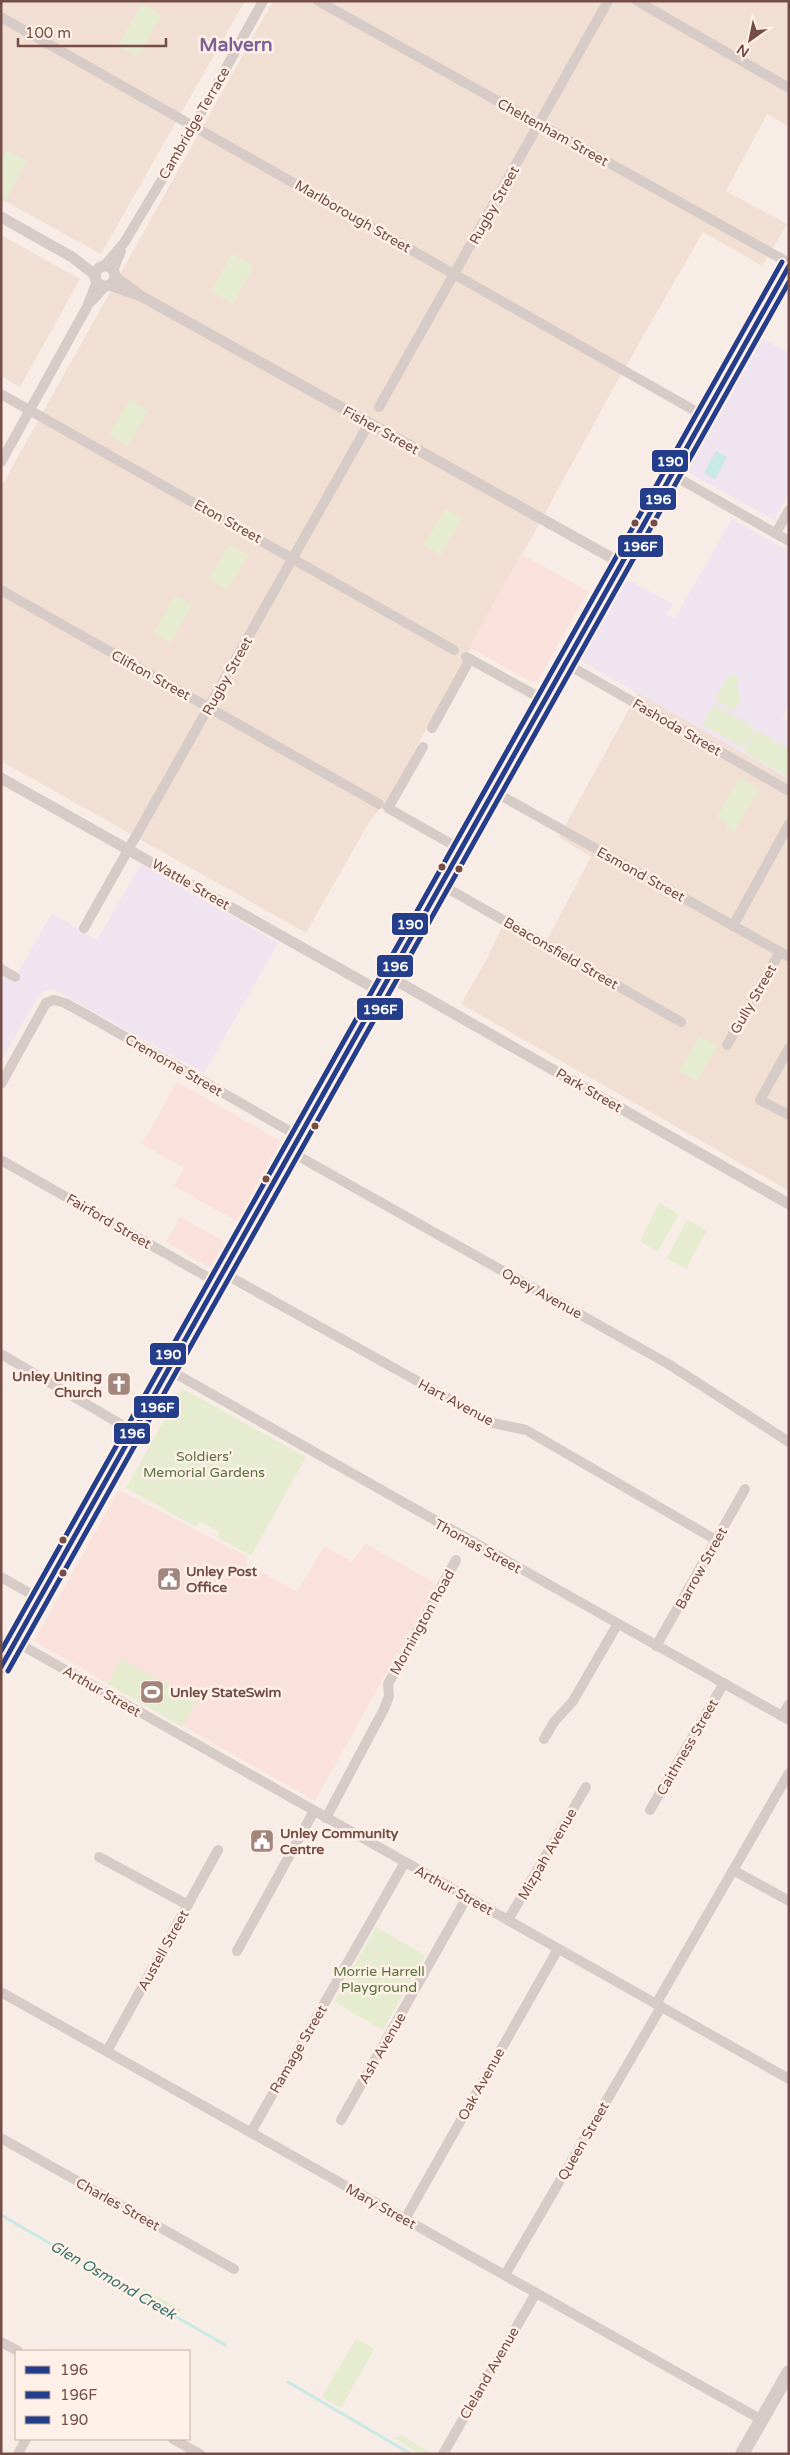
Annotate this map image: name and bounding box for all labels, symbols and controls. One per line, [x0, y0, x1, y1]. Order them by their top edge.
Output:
scale bar [18, 15, 165, 47]
north arrow [725, 15, 775, 65]
text: 100 m [25, 24, 71, 42]
district label: Malvern [199, 34, 273, 56]
text: N [734, 40, 753, 61]
street label: Cambridge Terrace [155, 64, 234, 182]
street label: Cheltenham Street [494, 95, 612, 170]
street label: Rugby Street [466, 162, 523, 248]
street label: Marlborough Street [292, 176, 414, 257]
street label: Fisher Street [340, 403, 422, 459]
line badge: 190 [651, 449, 689, 473]
text: 190 [657, 453, 683, 470]
line badge: 196 [639, 487, 677, 511]
text: 196 [645, 491, 671, 508]
street label: Eton Street [191, 496, 265, 547]
unlabelled marker [630, 518, 640, 528]
unlabelled marker [649, 518, 659, 528]
line badge: 196F [617, 534, 664, 558]
text: 196F [623, 538, 658, 555]
street label: Rugby Street [199, 633, 256, 719]
street label: Clifton Street [108, 647, 194, 704]
street label: Fashoda Street [629, 695, 725, 760]
street label: Esmond Street [594, 843, 688, 906]
street label: Wattle Street [149, 855, 233, 914]
unlabelled marker [437, 862, 447, 872]
unlabelled marker [454, 864, 464, 874]
line badge: 190 [391, 912, 429, 936]
street label: Beaconsfield Street [500, 914, 622, 993]
text: 190 [397, 916, 423, 933]
line badge: 196 [376, 954, 414, 978]
text: 196 [382, 958, 408, 975]
street label: Gully Street [727, 961, 780, 1037]
line badge: 196F [356, 997, 404, 1021]
text: 196F [363, 1001, 398, 1018]
street label: Cremorne Street [122, 1031, 226, 1101]
street label: Park Street [553, 1065, 625, 1117]
unlabelled marker [310, 1121, 320, 1131]
unlabelled marker [261, 1174, 271, 1184]
street label: Fairford Street [63, 1190, 155, 1253]
street label: Opey Avenue [499, 1264, 585, 1323]
line badge: 190 [149, 1342, 187, 1366]
text: 190 [155, 1346, 181, 1363]
place label: Unley Uniting Church [12, 1368, 102, 1401]
church icon: Unley Uniting Church [106, 1371, 132, 1397]
street label: Hart Avenue [415, 1375, 496, 1429]
line badge: 196F [133, 1395, 180, 1419]
text: 196F [140, 1399, 175, 1416]
line badge: 196 [113, 1422, 151, 1445]
text: 196 [119, 1425, 145, 1442]
park label: Soldiers' Memorial Gardens [143, 1448, 265, 1481]
street label: Thomas Street [431, 1516, 525, 1578]
street label: Barrow Street [672, 1524, 731, 1612]
unlabelled marker [58, 1535, 68, 1545]
place label: Unley Post Office [186, 1563, 258, 1596]
public building icon: Unley Post Office [156, 1566, 182, 1592]
street label: Mornington Road [386, 1567, 458, 1678]
unlabelled marker [58, 1568, 68, 1578]
street label: Arthur Street [60, 1662, 144, 1721]
sports icon: Unley StateSwim [139, 1679, 165, 1705]
place label: Unley StateSwim [170, 1684, 282, 1701]
street label: Caithness Street [653, 1695, 722, 1798]
street label: Mizpah Avenue [514, 1805, 581, 1903]
place label: Unley Community Centre [280, 1825, 399, 1858]
public building icon: Unley Community Centre [249, 1828, 275, 1854]
street label: Arthur Street [412, 1862, 497, 1919]
street label: Austell Street [134, 1907, 193, 1993]
park label: Morrie Harrell Playground [333, 1963, 425, 1996]
street label: Ramage Street [266, 2002, 331, 2096]
street label: Ash Avenue [355, 2010, 410, 2087]
street label: Oak Avenue [454, 2045, 508, 2124]
street label: Queen Street [554, 2098, 613, 2184]
street label: Charles Street [73, 2174, 163, 2235]
street label: Mary Street [343, 2180, 420, 2233]
water label: Glen Osmond Creek [47, 2237, 181, 2324]
street label: Cleland Avenue [456, 2324, 523, 2422]
legend [15, 2350, 190, 2440]
text: 196 [60, 2361, 88, 2379]
text: 196F [60, 2386, 97, 2404]
text: 190 [60, 2411, 88, 2429]

